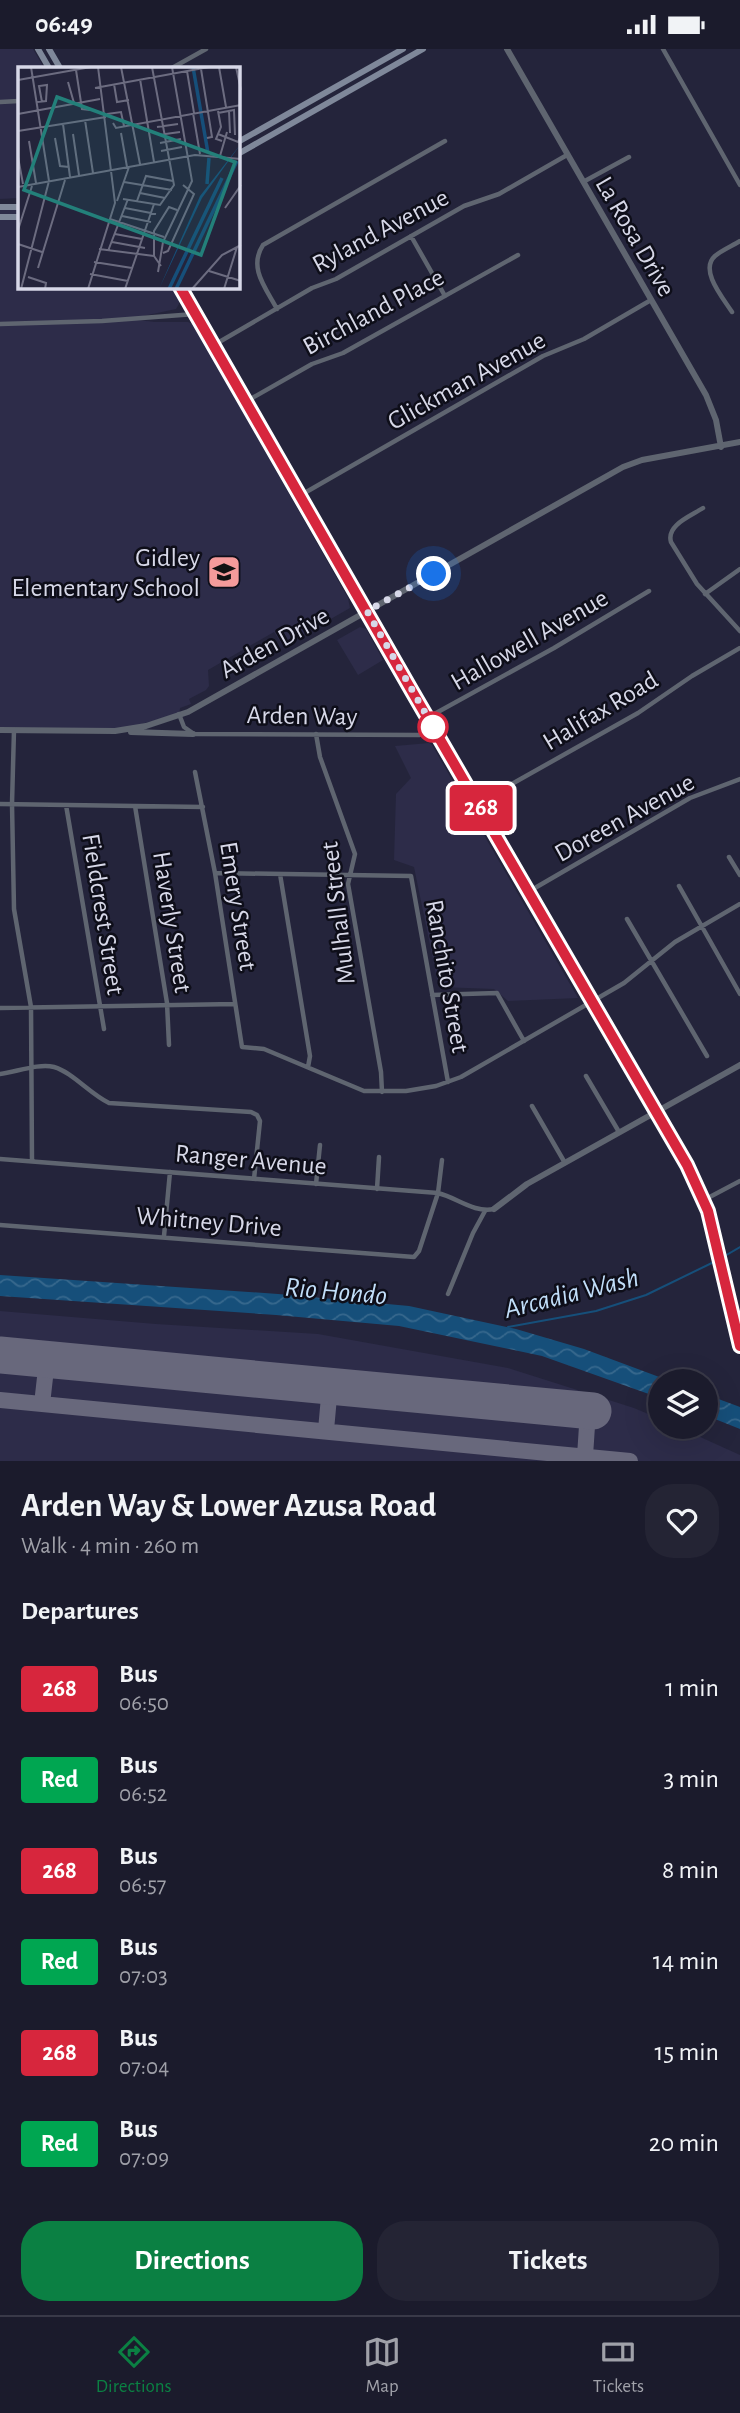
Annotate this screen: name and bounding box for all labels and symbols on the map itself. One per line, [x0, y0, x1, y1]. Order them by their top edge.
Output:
inset map [18, 67, 240, 289]
street label: La Rosa Drive [591, 172, 680, 301]
street label: Ryland Avenue [308, 184, 453, 278]
street label: Birchland Place [299, 264, 448, 360]
street label: Glickman Avenue [383, 327, 550, 435]
place label: Gidley Elementary School [11, 545, 200, 601]
school or university icon: Gidley Elementary School [205, 553, 243, 591]
your location [416, 556, 451, 591]
street label: Hallowell Avenue [447, 584, 612, 695]
street label: Arden Drive [216, 602, 333, 683]
street label: Halifax Road [539, 667, 662, 755]
street label: Arden Way [246, 702, 358, 730]
unlabelled marker [418, 712, 448, 742]
street label: Doreen Avenue [550, 769, 699, 867]
line badge: 268 [441, 785, 521, 831]
street label: Fieldcrest Street [77, 832, 129, 997]
street label: Emery Street [215, 840, 261, 973]
street label: Mulhall Street [316, 840, 360, 986]
street label: Haverly Street [148, 850, 196, 995]
street label: Ranchito Street [421, 898, 473, 1055]
street label: Ranger Avenue [174, 1140, 328, 1180]
street label: Whitney Drive [135, 1203, 283, 1241]
water label: Arcadia Wash [500, 1264, 642, 1324]
water label: Rio Hondo [283, 1274, 388, 1310]

